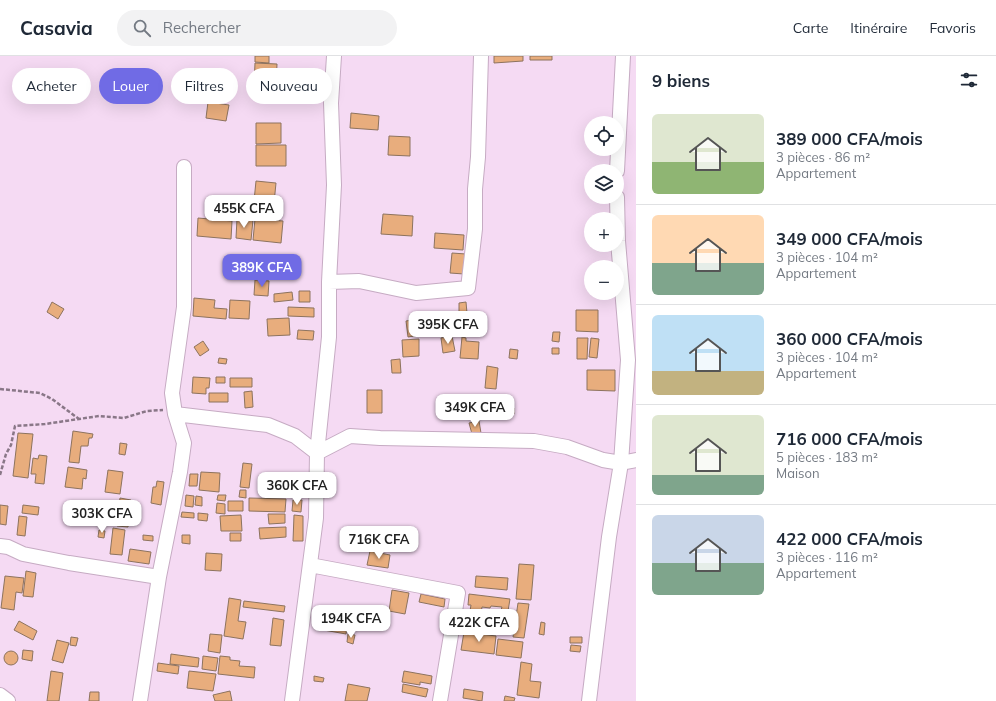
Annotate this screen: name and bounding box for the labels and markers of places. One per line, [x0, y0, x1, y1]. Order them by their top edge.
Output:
pin: 455K CFA [203, 195, 285, 229]
pin: 389K CFA [221, 254, 303, 288]
pin: 395K CFA [407, 311, 489, 345]
pin: 349K CFA [434, 394, 516, 428]
pin: 360K CFA [256, 472, 338, 506]
pin: 303K CFA [61, 500, 143, 534]
pin: 716K CFA [338, 526, 420, 560]
pin: 194K CFA [310, 605, 392, 639]
pin: 422K CFA [438, 609, 520, 643]

